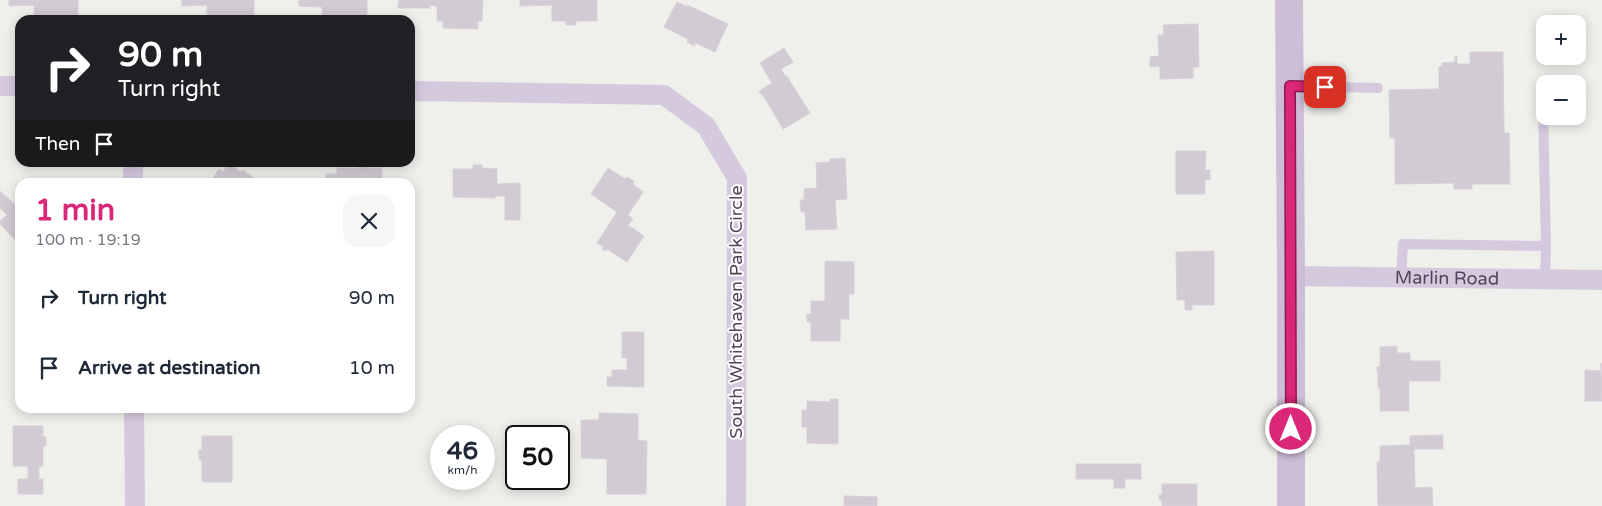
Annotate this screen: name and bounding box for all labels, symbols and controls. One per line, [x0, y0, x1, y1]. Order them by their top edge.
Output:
map controls [1536, 15, 1586, 125]
button: + [1536, 15, 1586, 65]
text: 90 m [118, 34, 203, 76]
icon: right [35, 35, 100, 100]
pin [1304, 66, 1346, 108]
icon: arrive [1311, 73, 1339, 101]
button: − [1536, 75, 1586, 125]
text: Turn right [118, 76, 220, 102]
icon: arrive [90, 130, 118, 158]
text: Then [35, 133, 80, 155]
street label: South Whitehaven Park Circle [725, 185, 747, 439]
text: 1 min [35, 192, 115, 229]
button: close [343, 195, 395, 247]
text: 100 m · 19:19 [35, 230, 141, 250]
street label: Marlin Road [1395, 266, 1499, 290]
icon: right [35, 284, 63, 312]
text: Turn right [78, 287, 166, 309]
text: 90 m [349, 287, 395, 309]
icon: arrive [35, 354, 63, 382]
text: Arrive at destination [78, 357, 261, 379]
text: 10 m [349, 357, 395, 379]
position arrow [1264, 402, 1316, 454]
speed limit sign: 50 [505, 425, 570, 490]
text: 46 [447, 436, 478, 466]
text: km/h [447, 463, 478, 477]

